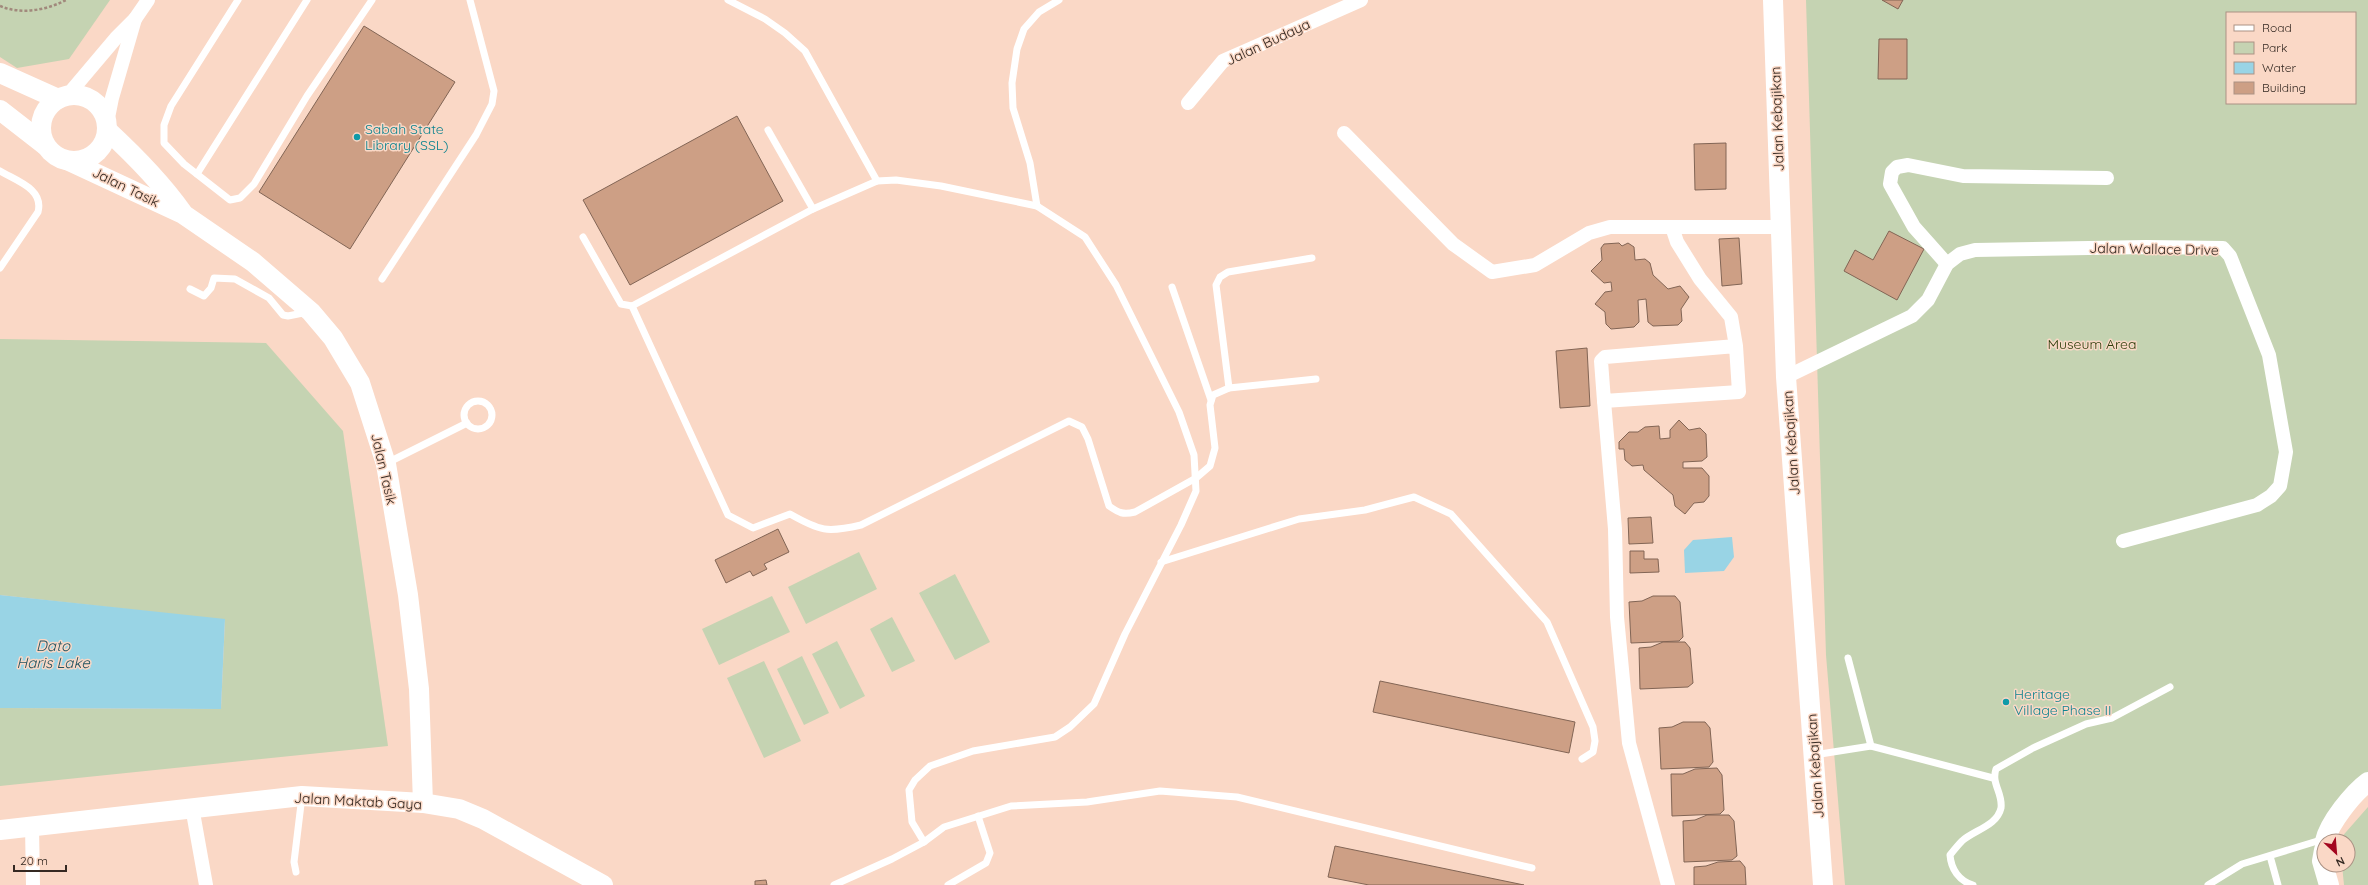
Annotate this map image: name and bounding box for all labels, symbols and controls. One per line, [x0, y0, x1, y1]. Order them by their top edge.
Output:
legend [2226, 12, 2356, 104]
street label: Jalan Budaya [1223, 15, 1313, 69]
text: Road [2262, 20, 2292, 35]
text: Park [2262, 40, 2287, 55]
text: Water [2262, 60, 2297, 75]
street label: Jalan Kebajikan [1766, 66, 1788, 172]
text: Building [2262, 80, 2306, 95]
place label: Sabah State Library (SSL) [365, 120, 448, 154]
marker: Sabah State Library (SSL) [352, 132, 362, 142]
street label: Jalan Tasik [89, 163, 163, 211]
street label: Jalan Wallace Drive [2089, 239, 2219, 259]
park label: Museum Area [2047, 335, 2137, 353]
street label: Jalan Kebajikan [1778, 390, 1804, 496]
street label: Jalan Tasik [367, 432, 401, 506]
water label: Dato Haris Lake [16, 636, 90, 672]
place label: Heritage Village Phase II [2014, 685, 2112, 719]
marker: Heritage Village Phase II [2001, 697, 2011, 707]
street label: Jalan Kebajikan [1802, 713, 1828, 819]
street label: Jalan Maktab Gaya [294, 789, 422, 813]
north arrow [2316, 833, 2356, 873]
scale bar [14, 847, 66, 873]
text: 20 m [20, 853, 48, 868]
text: N [2334, 854, 2347, 870]

